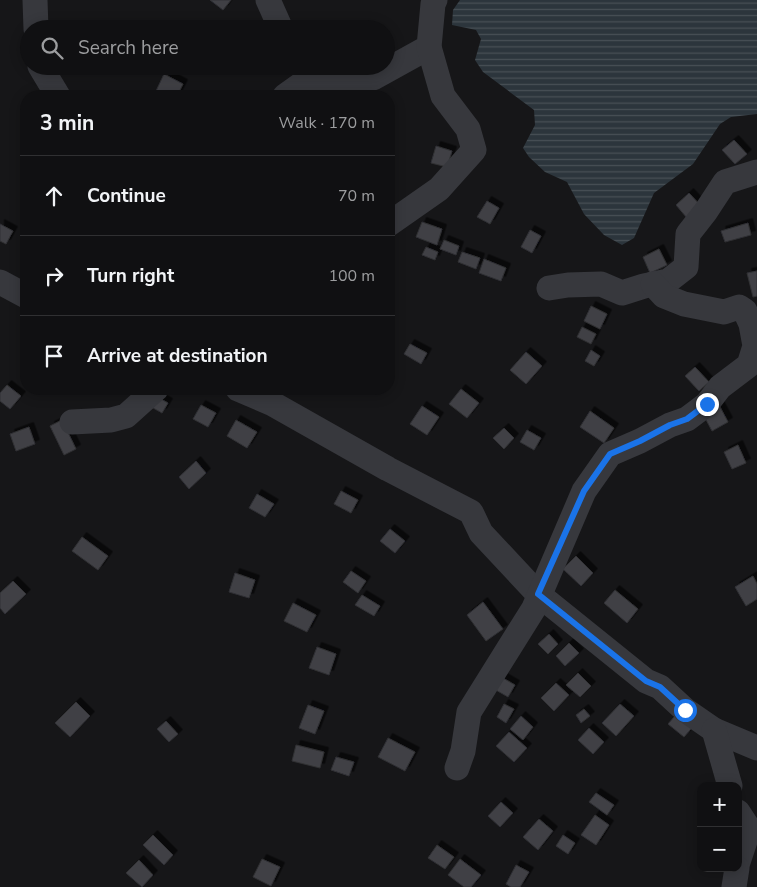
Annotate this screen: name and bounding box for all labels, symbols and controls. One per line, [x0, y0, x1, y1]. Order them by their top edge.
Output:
search box [20, 20, 395, 75]
icon: search [38, 34, 66, 62]
text: Search here [78, 35, 179, 61]
text: 3 min [40, 109, 94, 137]
text: Walk · 170 m [279, 112, 375, 134]
icon: ahead [40, 182, 68, 210]
text: Continue [87, 183, 166, 209]
text: 70 m [338, 185, 375, 207]
icon: right [40, 262, 68, 290]
text: Turn right [87, 263, 174, 289]
text: 100 m [328, 265, 375, 287]
icon: arrive [40, 342, 68, 370]
text: Arrive at destination [87, 343, 268, 369]
route end [696, 393, 719, 416]
route start [674, 699, 697, 722]
map controls [697, 782, 742, 872]
button: + [697, 782, 742, 827]
button: − [697, 827, 742, 872]

